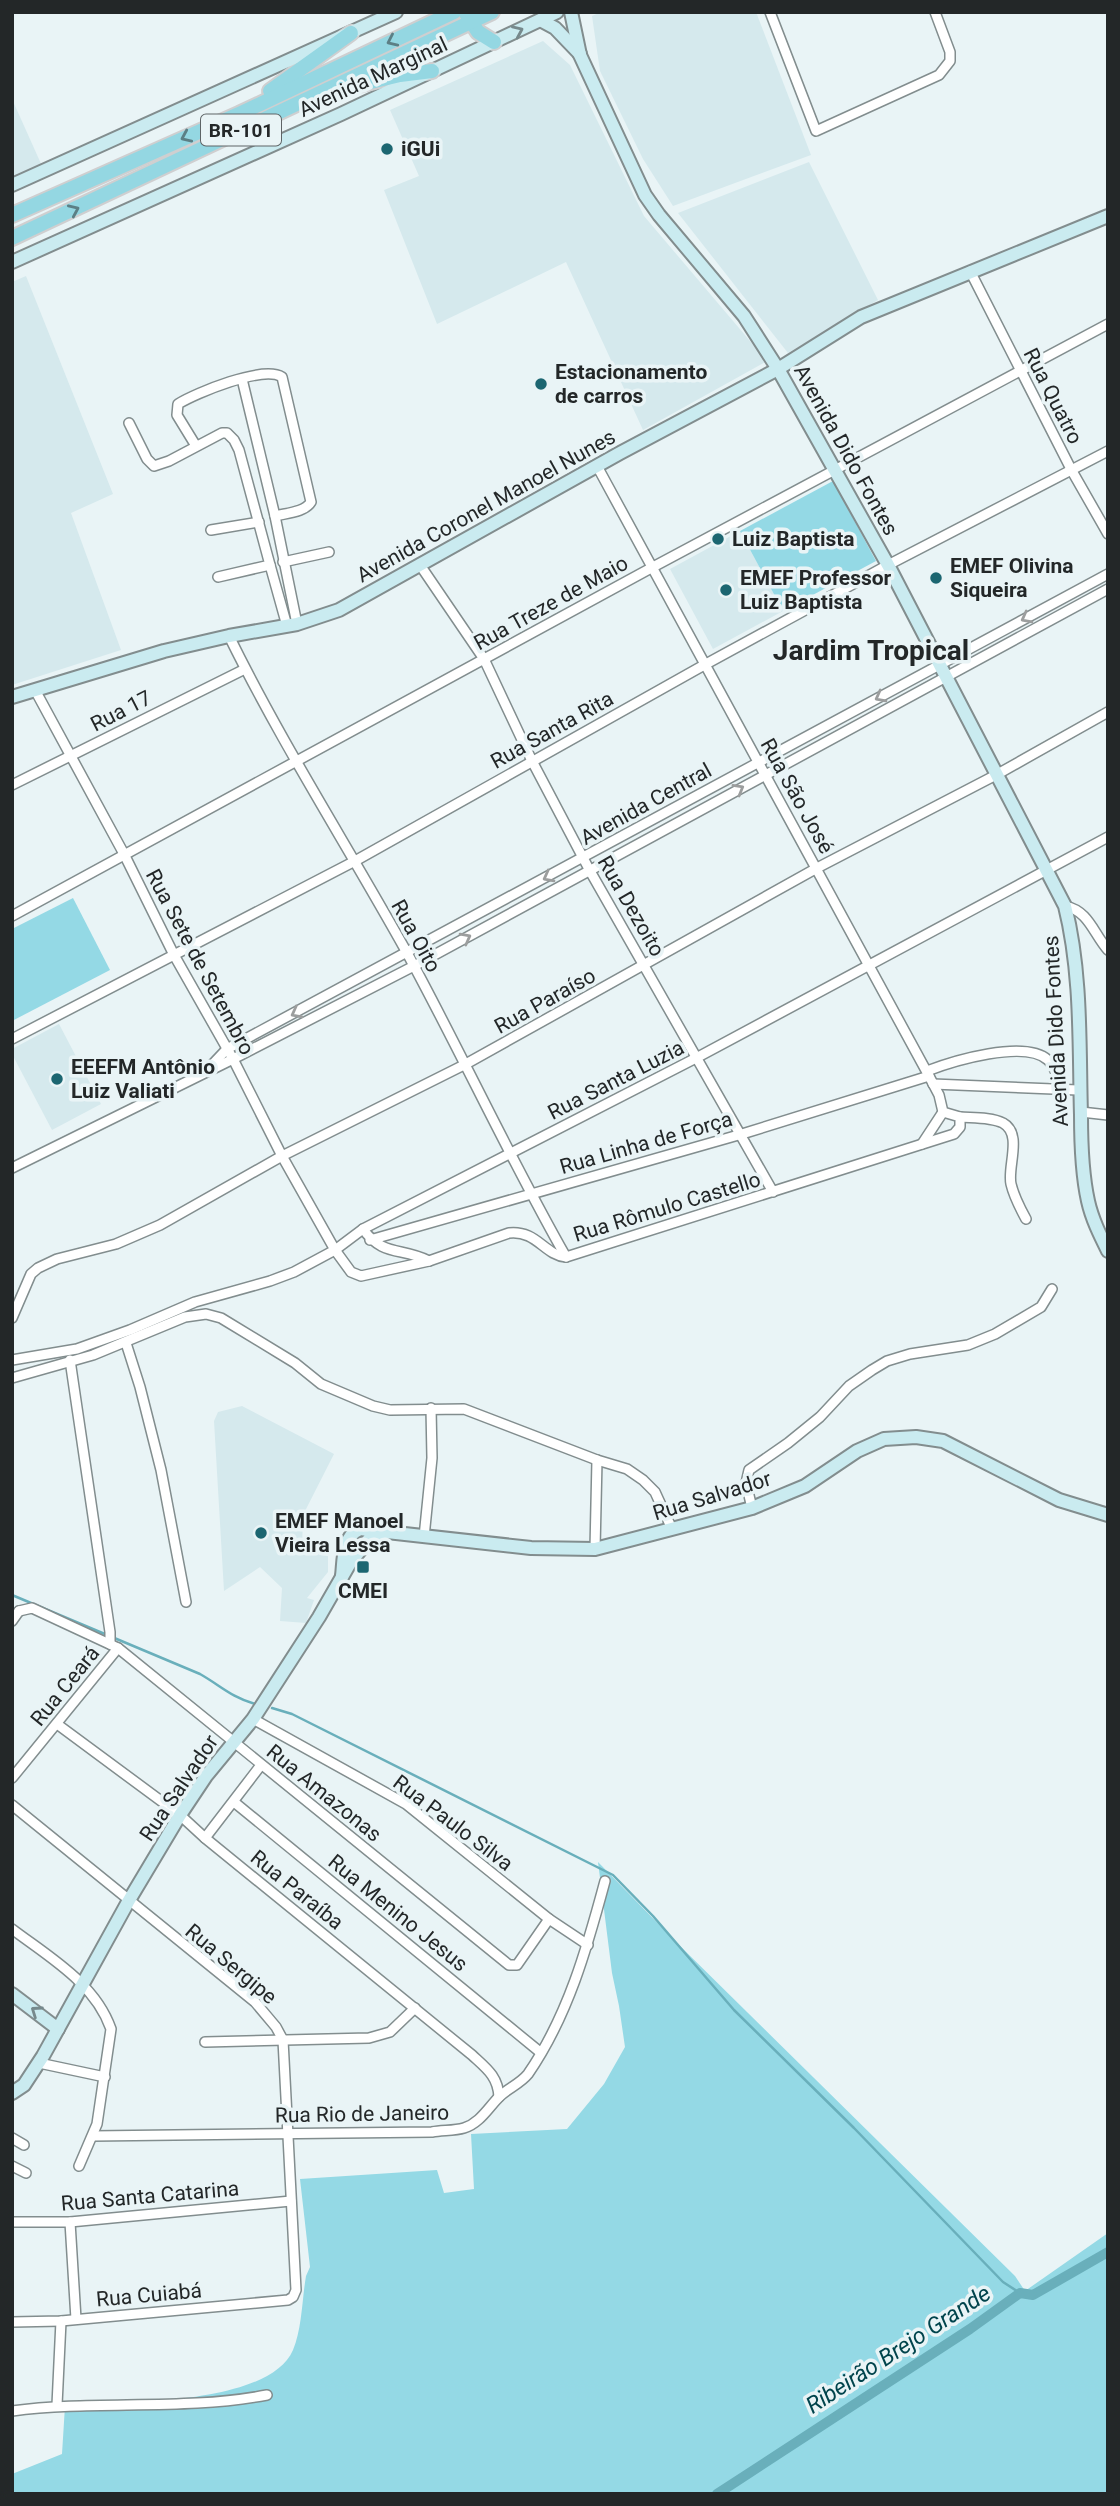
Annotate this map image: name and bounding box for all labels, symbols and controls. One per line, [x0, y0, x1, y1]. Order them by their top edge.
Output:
one-way arrow [511, 25, 523, 39]
street label: Avenida Marginal [295, 32, 451, 122]
one-way arrow [387, 33, 399, 47]
road number: BR-101 [201, 114, 281, 146]
one-way arrow [181, 129, 193, 143]
place label: iGUi [401, 137, 440, 161]
marker: iGUi [379, 141, 395, 157]
one-way arrow [67, 204, 80, 218]
street label: Rua Quatro [1019, 344, 1087, 448]
place label: Estacionamento de carros [555, 360, 707, 408]
street label: Avenida Dido Fontes [789, 361, 903, 539]
marker: Estacionamento de carros [533, 376, 549, 392]
street label: Avenida Coronel Manoel Nunes [352, 425, 620, 587]
place label: Luiz Baptista [732, 527, 855, 551]
marker: Luiz Baptista [710, 531, 726, 547]
street label: Rua Treze de Maio [470, 551, 632, 655]
place label: EMEF Olivina Siqueira [950, 554, 1074, 602]
place label: EMEF Professor Luiz Baptista [740, 566, 892, 614]
marker: EMEF Olivina Siqueira [928, 570, 944, 586]
marker: EMEF Professor Luiz Baptista [718, 582, 734, 598]
one-way arrow [1021, 610, 1033, 623]
district label: Jardim Tropical [773, 634, 969, 667]
street label: Rua 17 [87, 686, 155, 736]
street label: Rua Santa Rita [486, 686, 618, 774]
one-way arrow [875, 689, 887, 702]
street label: Rua São José [756, 734, 838, 858]
street label: Avenida Central [576, 758, 716, 850]
one-way arrow [731, 784, 744, 797]
street label: Rua Dezoito [593, 851, 669, 961]
street label: Rua Sete de Setembro [141, 865, 259, 1059]
one-way arrow [543, 869, 555, 883]
street label: Rua Oito [386, 895, 446, 977]
one-way arrow [458, 933, 471, 946]
street label: Avenida Dido Fontes [1039, 935, 1073, 1127]
street label: Rua Paraíso [490, 963, 600, 1039]
one-way arrow [291, 1005, 304, 1018]
street label: Rua Santa Luzia [544, 1035, 688, 1125]
place label: EEEFM Antônio Luiz Valiati [71, 1055, 215, 1103]
marker: EEEFM Antônio Luiz Valiati [49, 1071, 65, 1087]
street label: Rua Linha de Força [557, 1107, 735, 1179]
street label: Rua Rômulo Castello [570, 1167, 764, 1247]
street label: Rua Salvador [650, 1467, 774, 1525]
place label: EMEF Manoel Vieira Lessa [275, 1509, 404, 1557]
marker: EMEF Manoel Vieira Lessa [253, 1525, 269, 1541]
marker: CMEI [355, 1559, 371, 1575]
place label: CMEI [338, 1579, 388, 1603]
street label: Rua Ceará [26, 1641, 104, 1731]
street label: Rua Salvador [135, 1730, 223, 1846]
street label: Rua Amazonas [262, 1739, 386, 1847]
street label: Rua Paulo Silva [388, 1770, 518, 1876]
street label: Rua Paraíba [246, 1845, 348, 1935]
street label: Rua Menino Jesus [324, 1850, 472, 1976]
street label: Rua Sergipe [181, 1919, 281, 2009]
one-way arrow [31, 2007, 44, 2019]
street label: Rua Rio de Janeiro [275, 2100, 449, 2128]
street label: Rua Santa Catarina [60, 2176, 240, 2216]
street label: Rua Cuiabá [95, 2278, 203, 2312]
water label: Ribeirão Brejo Grande [801, 2280, 996, 2419]

